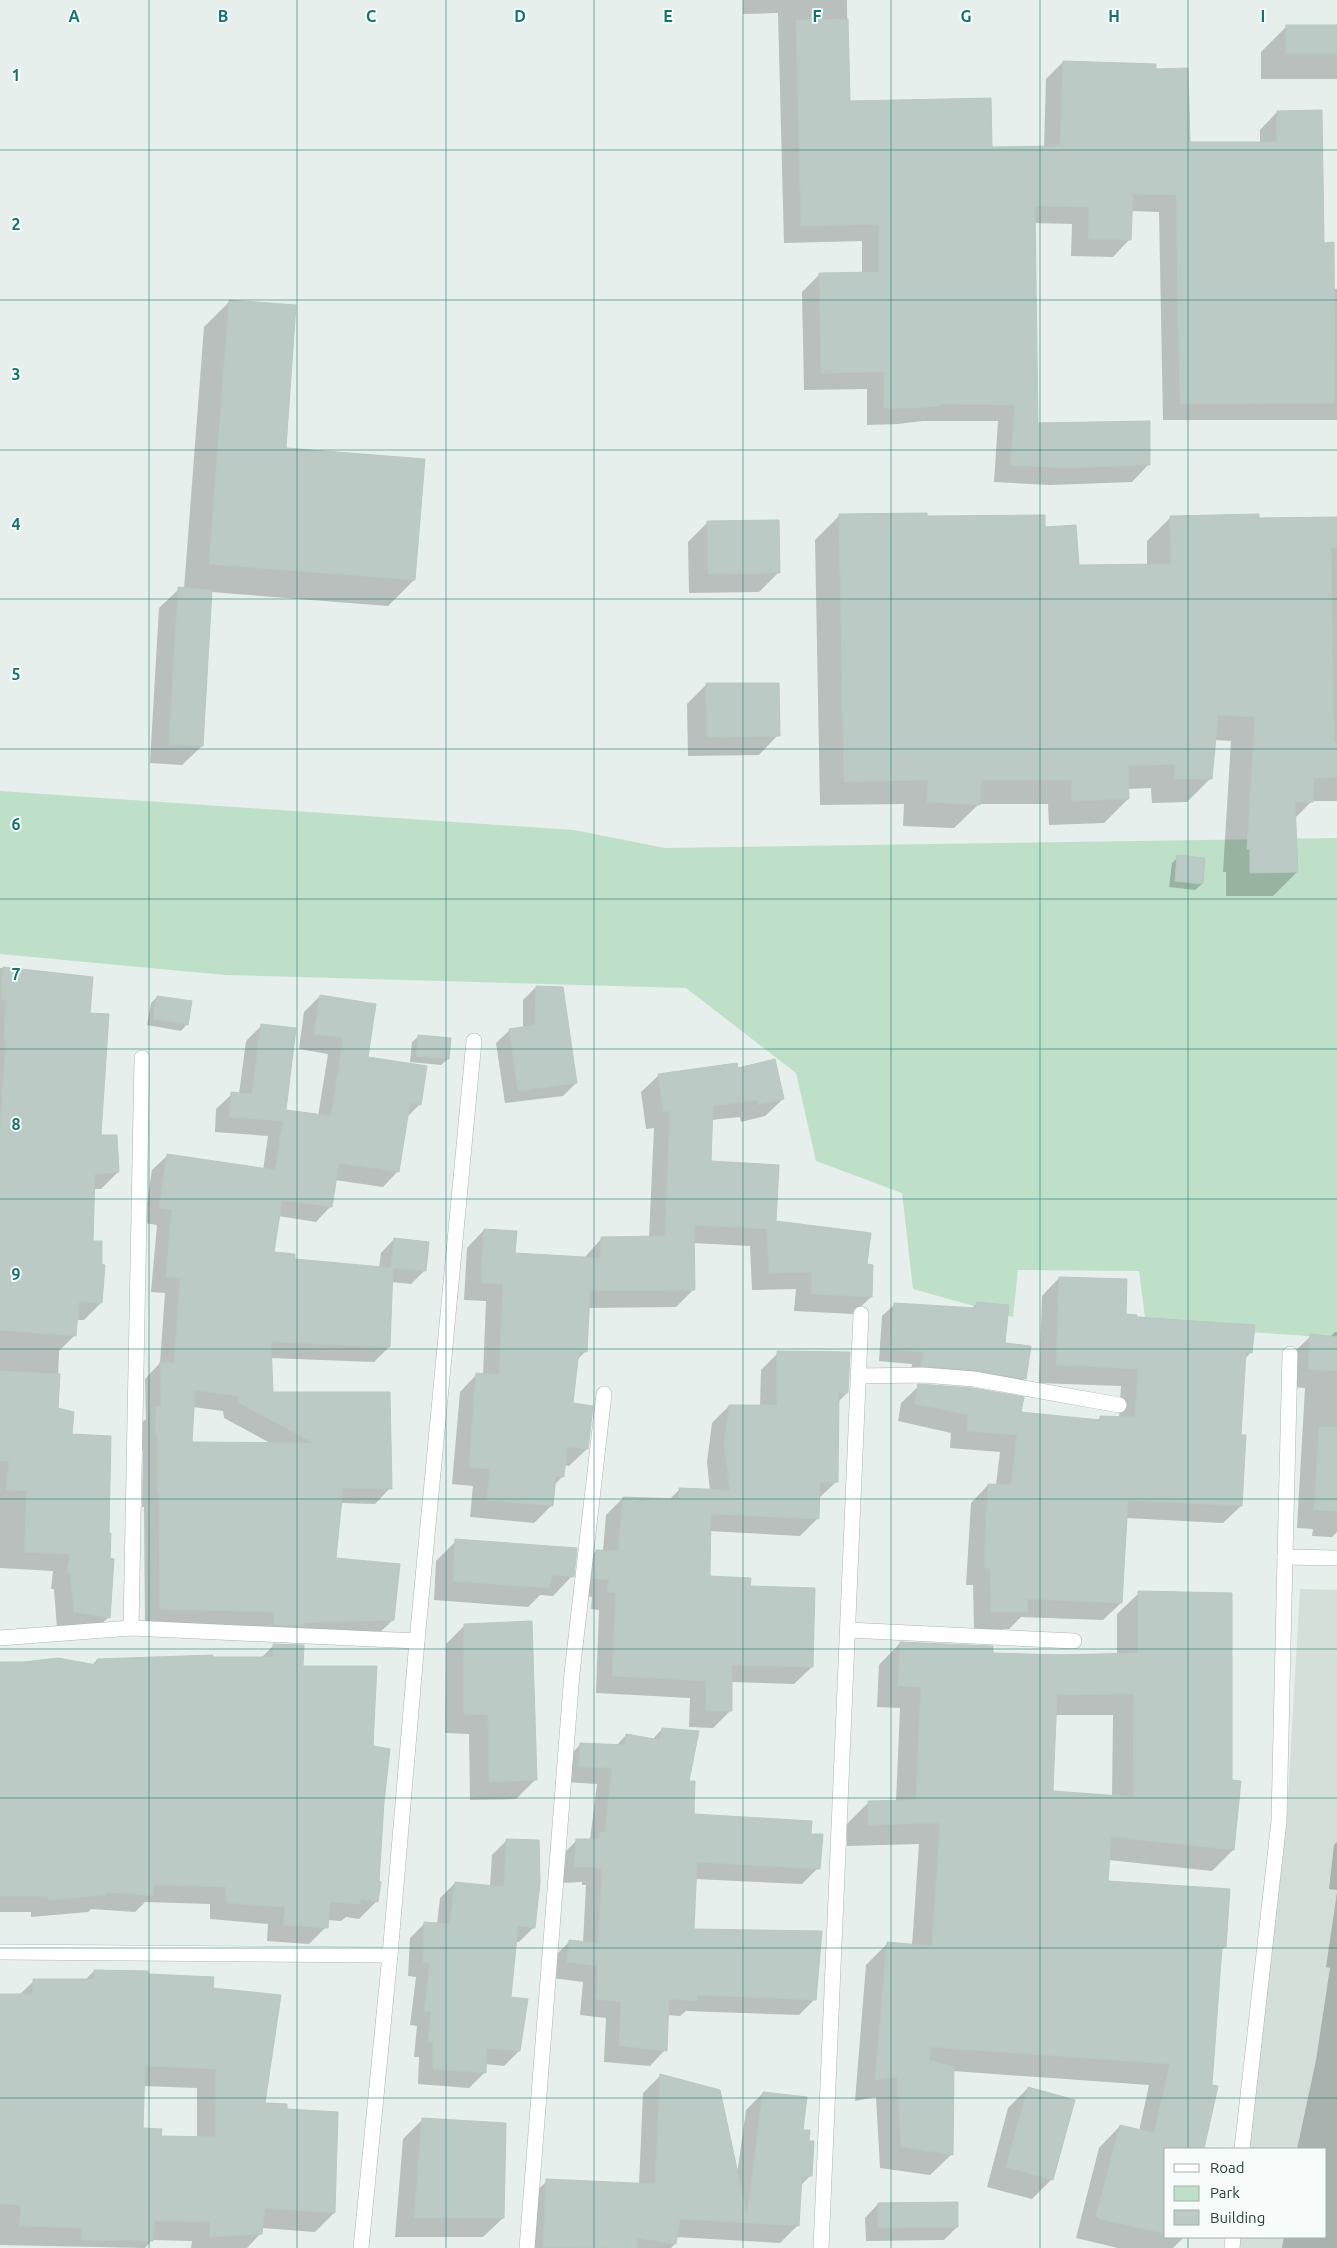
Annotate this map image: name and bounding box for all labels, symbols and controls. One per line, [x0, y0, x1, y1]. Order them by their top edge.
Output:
text: A [68, 7, 80, 25]
text: B [218, 7, 228, 25]
text: C [366, 7, 376, 25]
text: D [514, 7, 526, 25]
text: E [663, 7, 673, 25]
text: F [813, 7, 822, 25]
text: G [960, 7, 972, 25]
text: H [1108, 7, 1120, 25]
text: I [1261, 7, 1265, 25]
text: 1 [11, 66, 21, 84]
text: 2 [11, 215, 21, 233]
text: 3 [11, 365, 21, 383]
text: 4 [11, 515, 21, 533]
text: 5 [11, 665, 21, 683]
text: 6 [11, 815, 21, 833]
text: 7 [11, 965, 21, 983]
text: 8 [11, 1115, 21, 1133]
text: 9 [11, 1265, 21, 1283]
legend [1164, 2148, 1327, 2238]
text: Road [1210, 2159, 1245, 2176]
text: Park [1210, 2184, 1240, 2201]
text: Building [1210, 2209, 1265, 2226]

